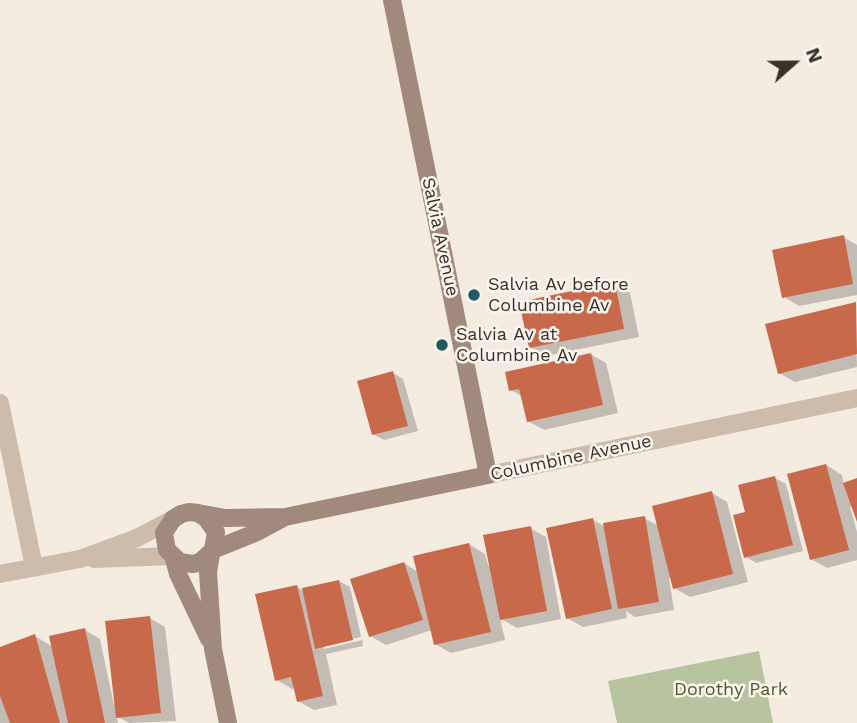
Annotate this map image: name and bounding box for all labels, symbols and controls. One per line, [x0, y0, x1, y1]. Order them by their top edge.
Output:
north arrow [759, 28, 829, 98]
text: N [801, 45, 827, 66]
street label: Salvia Avenue [417, 176, 463, 298]
place label: Salvia Av before Columbine Av [488, 274, 629, 316]
marker: Salvia Av before Columbine Av [466, 287, 482, 303]
place label: Salvia Av at Columbine Av [456, 324, 577, 366]
marker: Salvia Av at Columbine Av [434, 337, 450, 353]
street label: Columbine Avenue [488, 430, 654, 486]
park label: Dorothy Park [674, 679, 788, 701]

